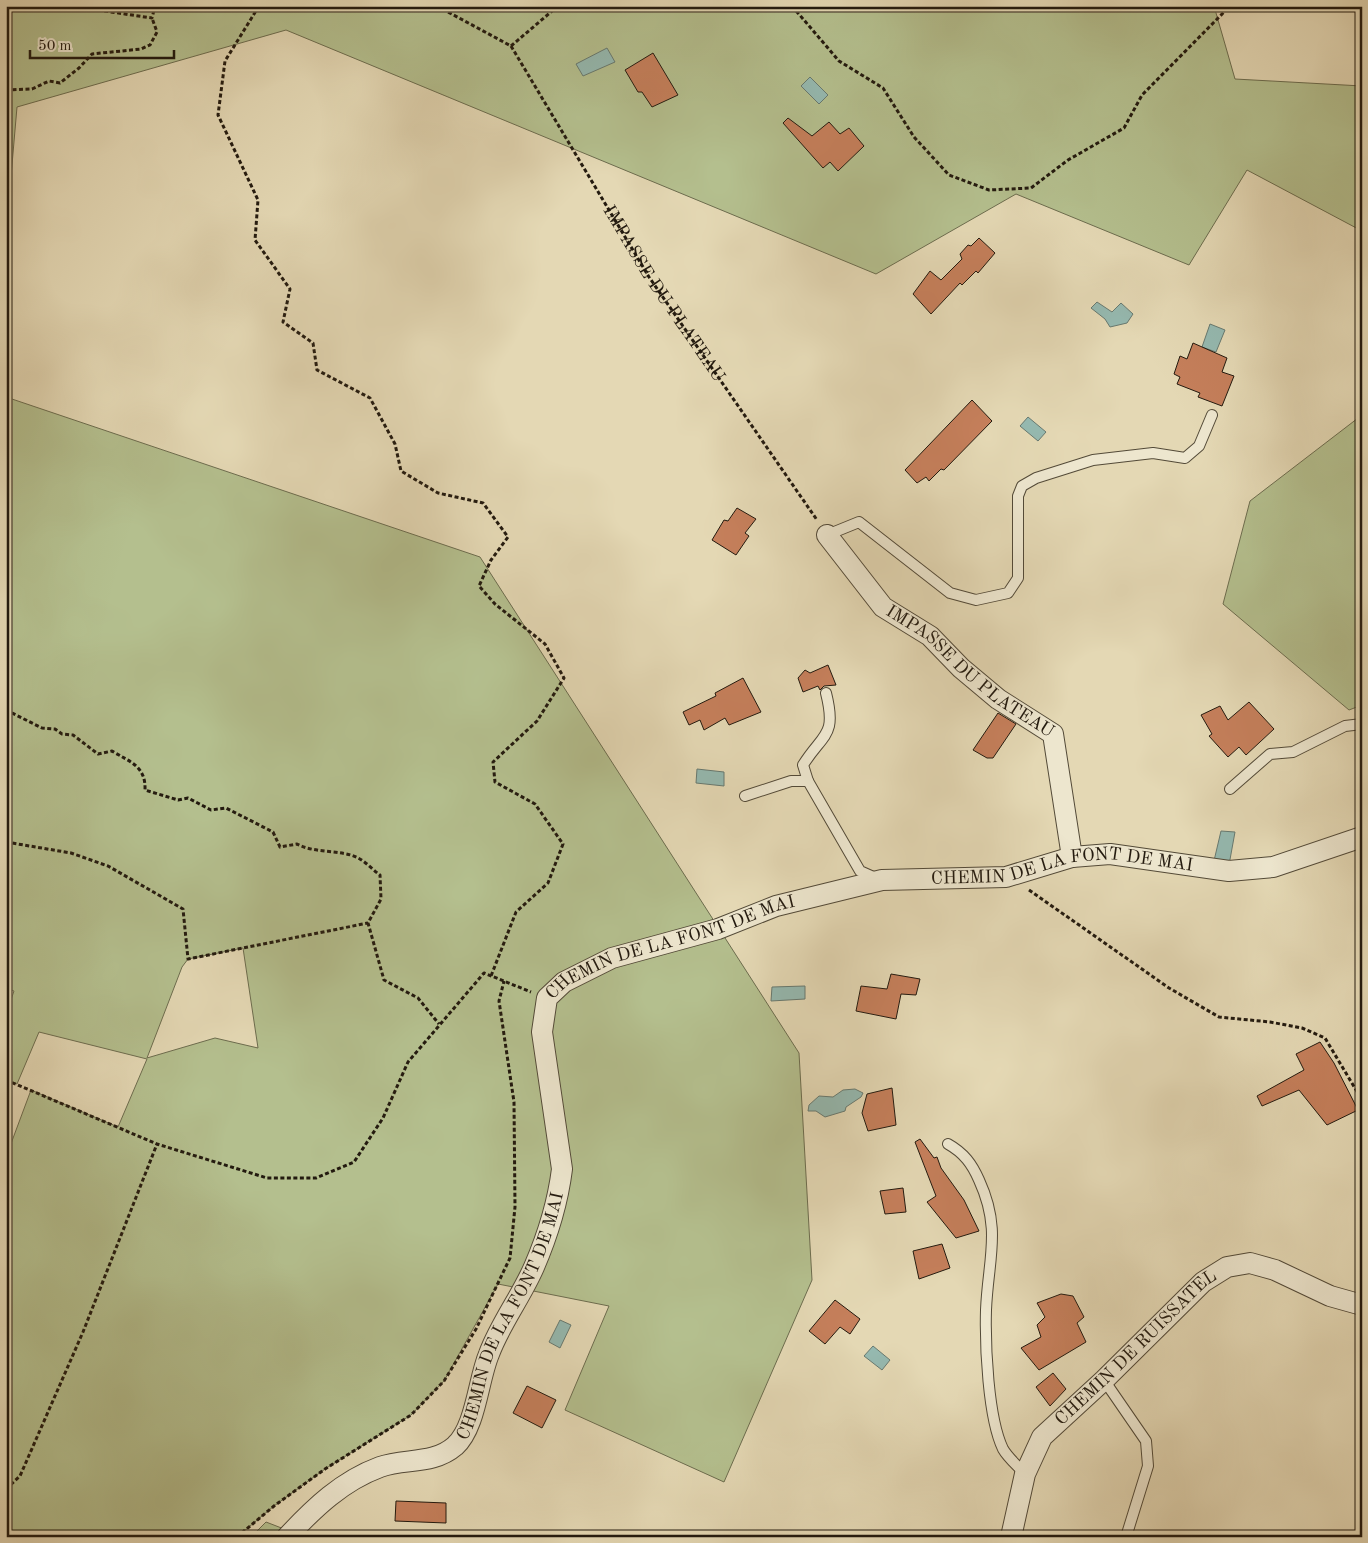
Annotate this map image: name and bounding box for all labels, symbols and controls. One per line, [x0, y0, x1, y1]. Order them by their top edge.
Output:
scale bar [30, 28, 174, 60]
text: 50 m [38, 39, 72, 54]
street label: IMPASSE DU PLATEAU [599, 202, 728, 385]
street label: IMPASSE DU PLATEAU [883, 602, 1057, 741]
street label: CHEMIN DE LA FONT DE MAI [931, 845, 1194, 888]
street label: CHEMIN DE LA FONT DE MAI [542, 893, 797, 1003]
street label: CHEMIN DE LA FONT DE MAI [454, 1190, 567, 1443]
street label: CHEMIN DE RUISSATEL [1052, 1267, 1220, 1429]

